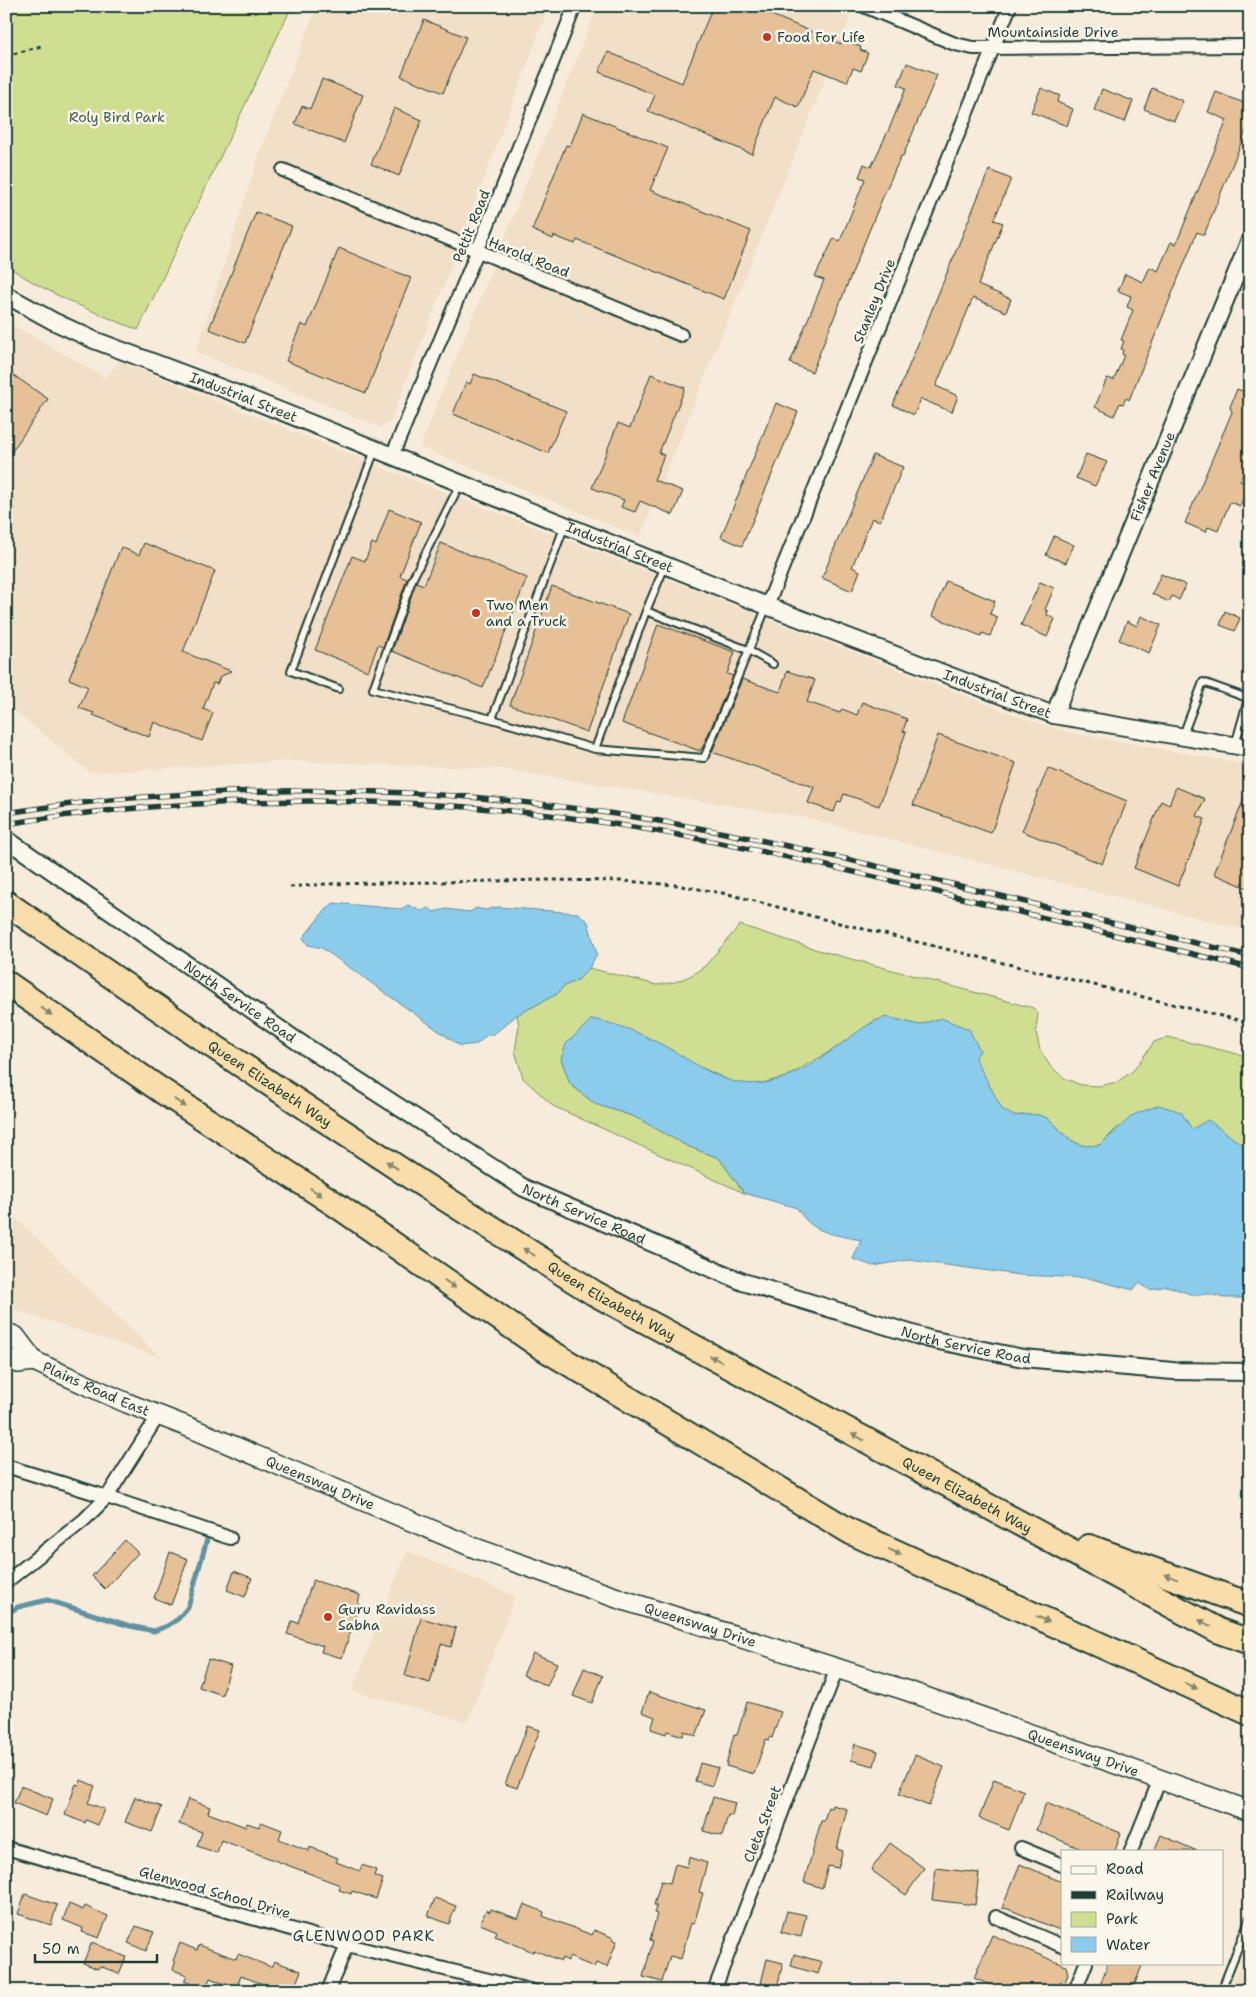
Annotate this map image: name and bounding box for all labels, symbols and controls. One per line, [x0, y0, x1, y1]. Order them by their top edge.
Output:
street label: Mountainside Drive [987, 23, 1119, 41]
place label: Food For Life [777, 28, 866, 46]
marker: Food For Life [761, 31, 773, 43]
park label: Roly Bird Park [69, 108, 165, 126]
street label: Pettit Road [448, 187, 494, 265]
street label: Harold Road [486, 233, 572, 281]
street label: Stanley Drive [849, 256, 899, 346]
street label: Industrial Street [187, 368, 300, 426]
street label: Fisher Avenue [1126, 429, 1179, 524]
street label: Industrial Street [564, 518, 676, 577]
place label: Two Men and a Truck [486, 596, 567, 630]
marker: Two Men and a Truck [470, 607, 482, 619]
street label: Industrial Street [941, 665, 1054, 722]
street label: North Service Road [181, 956, 300, 1047]
one-way arrow [40, 1006, 53, 1016]
street label: Queen Elizabeth Way [205, 1036, 336, 1131]
one-way arrow [174, 1098, 187, 1108]
one-way arrow [386, 1160, 399, 1169]
street label: North Service Road [520, 1179, 648, 1248]
one-way arrow [310, 1187, 323, 1197]
one-way arrow [523, 1247, 536, 1257]
street label: Queen Elizabeth Way [544, 1257, 679, 1345]
one-way arrow [443, 1279, 457, 1289]
street label: North Service Road [899, 1322, 1032, 1368]
one-way arrow [708, 1355, 723, 1363]
street label: Plains Road East [40, 1357, 152, 1420]
one-way arrow [852, 1432, 865, 1441]
street label: Queensway Drive [263, 1452, 378, 1514]
street label: Queen Elizabeth Way [899, 1452, 1035, 1537]
one-way arrow [888, 1549, 902, 1557]
one-way arrow [1163, 1573, 1178, 1581]
street label: Queensway Drive [642, 1598, 759, 1651]
place label: Guru Ravidass Sabha [338, 1600, 436, 1634]
marker: Guru Ravidass Sabha [322, 1611, 334, 1623]
one-way arrow [1036, 1616, 1050, 1624]
one-way arrow [1198, 1619, 1212, 1627]
one-way arrow [1184, 1683, 1198, 1691]
street label: Queensway Drive [1026, 1725, 1142, 1780]
street label: Cleta Street [739, 1783, 785, 1865]
legend [1061, 1850, 1224, 1964]
text: Road [1106, 1859, 1144, 1879]
street label: Glenwood School Drive [137, 1862, 293, 1922]
text: Railway [1106, 1885, 1164, 1905]
text: Park [1106, 1909, 1138, 1929]
district label: GLENWOOD PARK [293, 1926, 435, 1946]
scale bar [35, 1932, 158, 1964]
text: Water [1106, 1935, 1150, 1955]
text: 50 m [42, 1939, 80, 1959]

